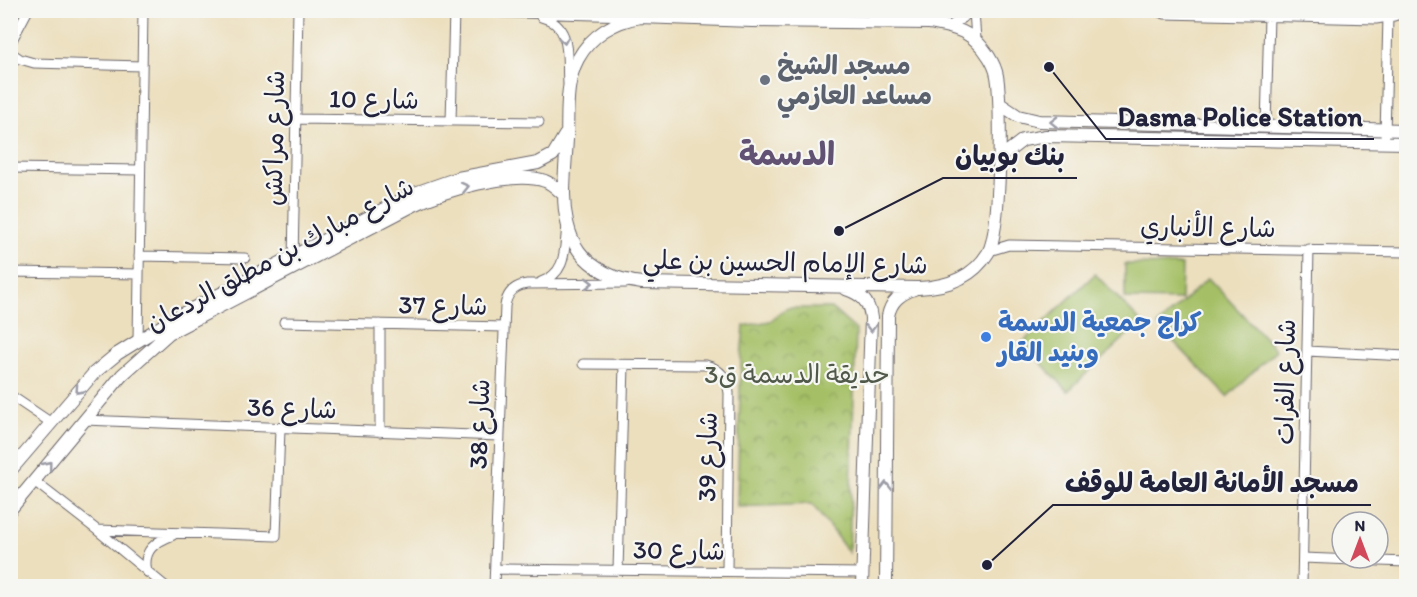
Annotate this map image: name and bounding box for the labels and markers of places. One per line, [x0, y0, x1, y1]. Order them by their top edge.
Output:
place label: مسجد الشيخ مساعد العازمي [777, 49, 932, 119]
marker: مسجد الشيخ مساعد العازمي [758, 73, 772, 87]
callout: Dasma Police Station [1106, 94, 1374, 139]
callout: بنك بوبيان [943, 133, 1077, 178]
place label: كراج جمعية الدسمة وبنيد القار [996, 306, 1202, 368]
marker: كراج جمعية الدسمة وبنيد القار [979, 330, 993, 344]
callout: مسجد الأمانة العامة للوقف [1053, 460, 1371, 505]

